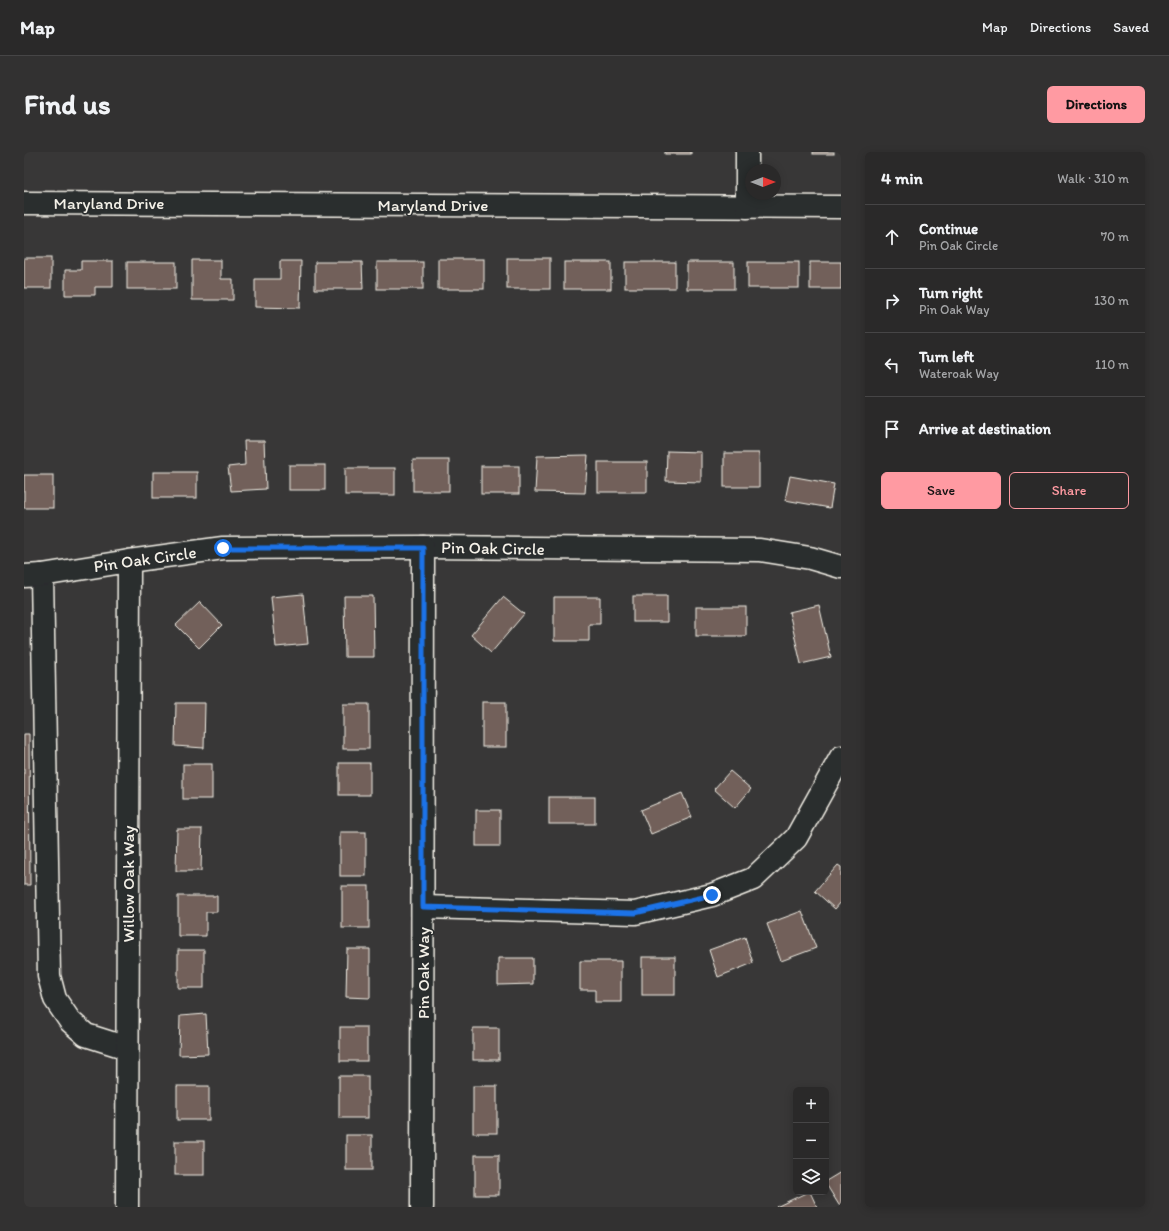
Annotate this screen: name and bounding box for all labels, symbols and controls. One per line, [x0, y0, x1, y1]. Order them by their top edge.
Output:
text: Map [20, 16, 55, 39]
text: Map [982, 19, 1008, 36]
text: Directions [1030, 19, 1091, 36]
text: Saved [1113, 19, 1149, 36]
button: Directions [1047, 86, 1145, 123]
text: Find us [24, 87, 111, 121]
north arrow [745, 164, 781, 200]
text: 4 min [881, 168, 923, 188]
text: Walk · 310 m [1057, 171, 1129, 186]
street label: Maryland Drive [54, 193, 164, 213]
street label: Maryland Drive [378, 195, 488, 215]
text: Continue [919, 220, 978, 238]
icon: ahead [881, 226, 903, 248]
text: 70 m [1101, 229, 1129, 244]
text: Pin Oak Circle [919, 238, 998, 253]
text: Turn right [919, 284, 983, 302]
icon: right [881, 290, 903, 312]
text: 130 m [1094, 293, 1129, 308]
text: Pin Oak Way [919, 302, 989, 317]
text: Turn left [919, 348, 974, 366]
icon: left [881, 354, 903, 376]
text: 110 m [1095, 357, 1129, 372]
text: Wateroak Way [919, 366, 999, 381]
icon: arrive [881, 418, 903, 440]
text: Arrive at destination [919, 420, 1051, 438]
button: Save [881, 472, 1001, 509]
button: Share [1009, 472, 1129, 509]
street label: Pin Oak Circle [441, 537, 545, 559]
route start [214, 539, 232, 557]
street label: Pin Oak Circle [92, 542, 198, 576]
street label: Willow Oak Way [118, 825, 138, 943]
route end [703, 886, 721, 904]
street label: Pin Oak Way [413, 927, 433, 1019]
map controls [793, 1087, 829, 1195]
button: + [793, 1087, 829, 1123]
button: − [793, 1123, 829, 1159]
button: layers [793, 1159, 829, 1195]

